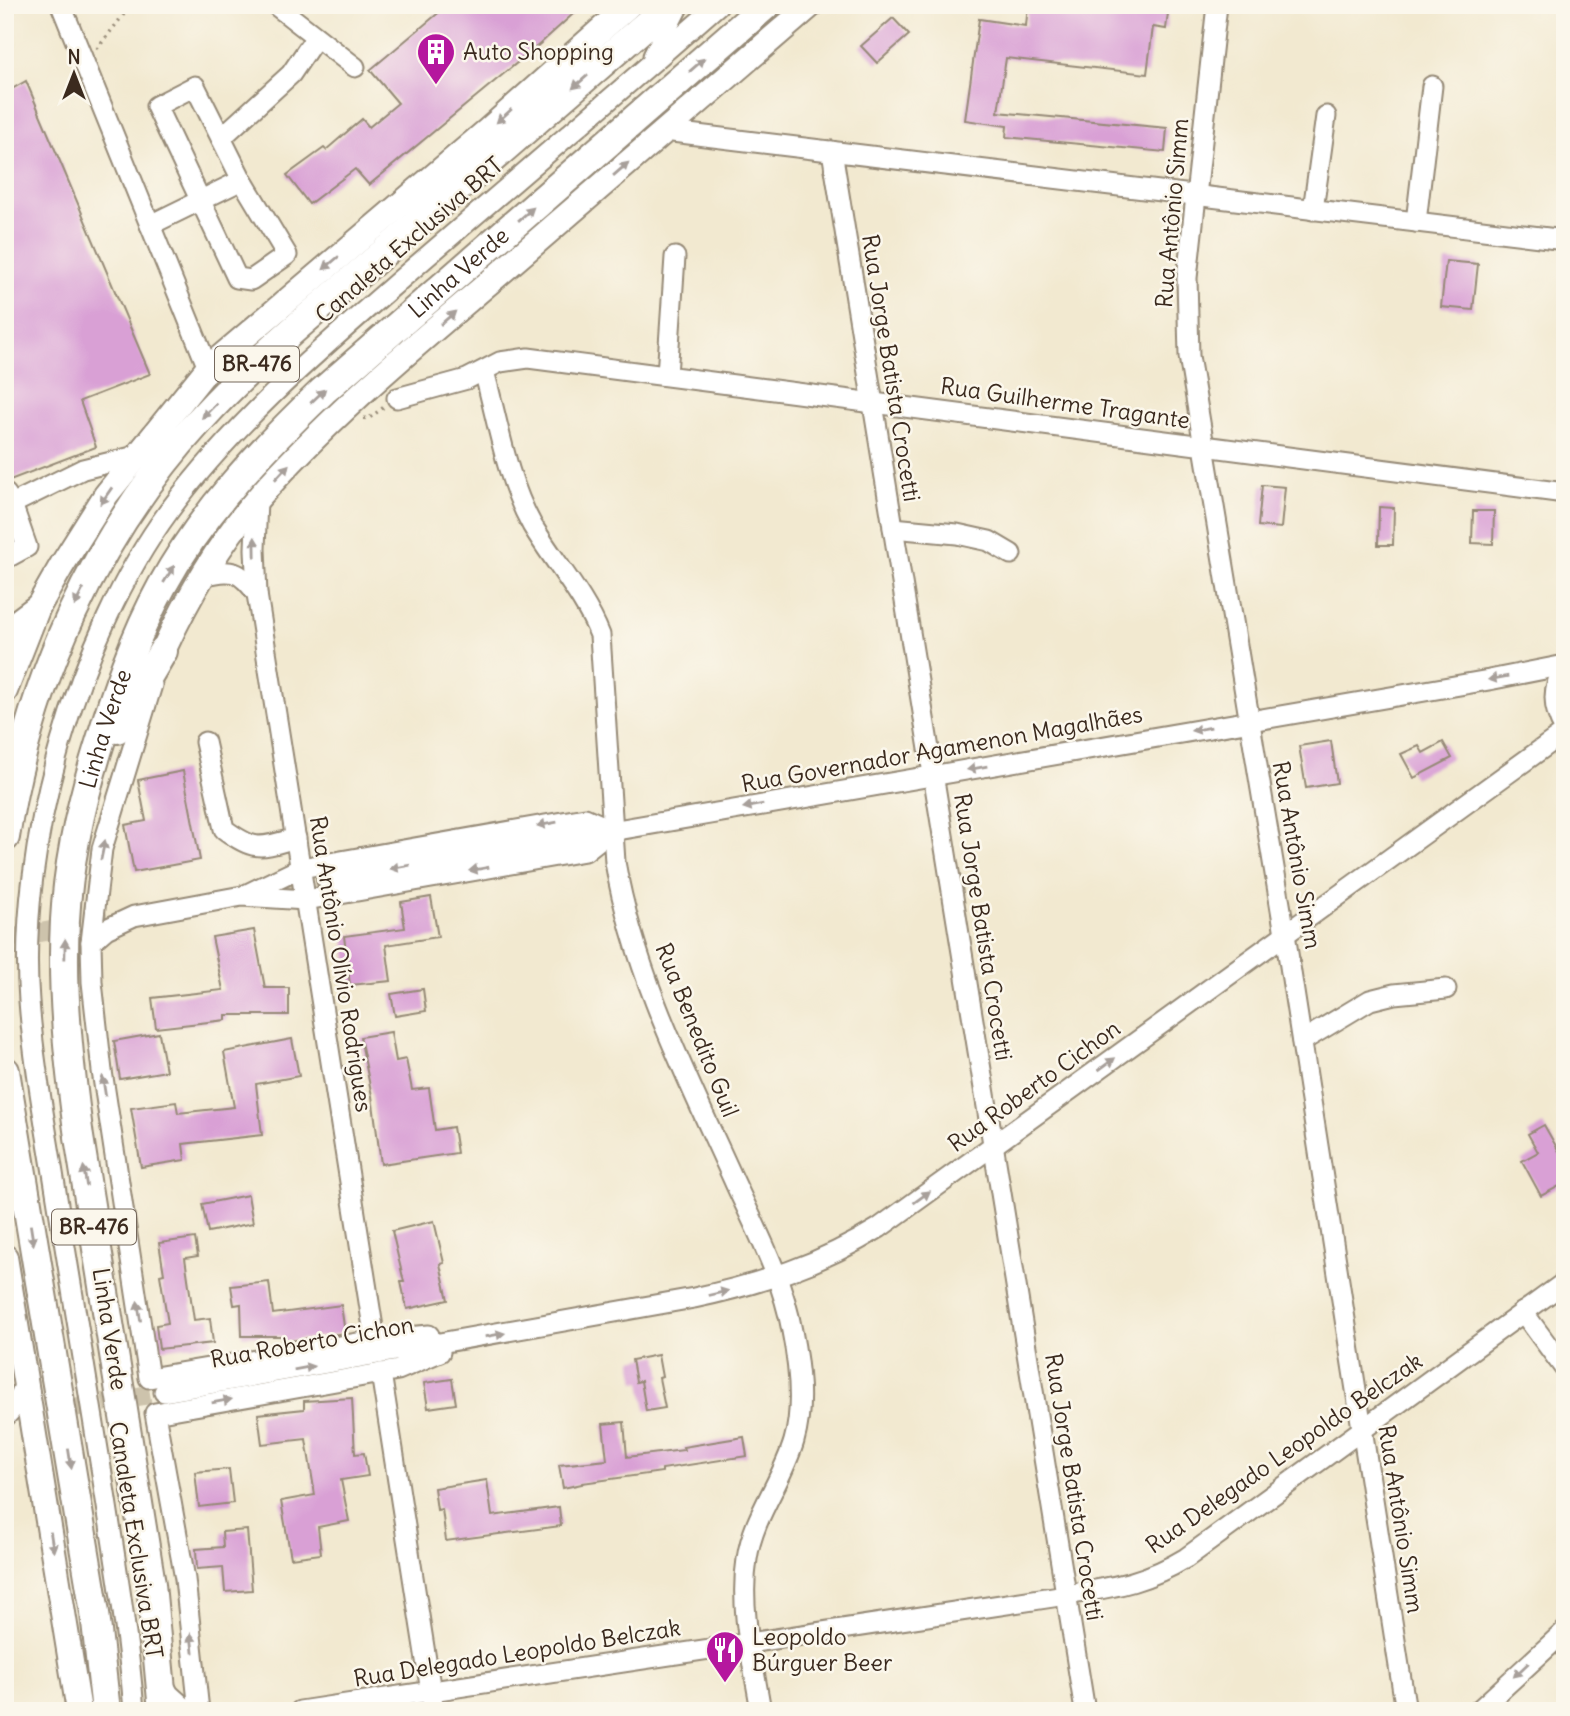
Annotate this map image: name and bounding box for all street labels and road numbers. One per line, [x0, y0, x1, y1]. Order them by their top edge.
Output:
street label: Rua Antônio Simm [1149, 117, 1194, 309]
street label: Canaleta Exclusiva BRT [309, 150, 509, 329]
street label: Linha Verde [402, 221, 515, 324]
street label: Rua Jorge Batista Crocetti [856, 232, 927, 504]
road number: BR-476 [215, 346, 299, 382]
street label: Rua Guilherme Tragante [939, 371, 1192, 434]
street label: Linha Verde [72, 665, 137, 792]
street label: Rua Governador Agamenon Magalhães [739, 699, 1145, 798]
street label: Rua Antônio Simm [1267, 759, 1328, 951]
street label: Rua Jorge Batista Crocetti [948, 791, 1019, 1063]
street label: Rua Antônio Olívio Rodrigues [304, 814, 379, 1114]
street label: Rua Benedito Guil [649, 939, 746, 1121]
street label: Rua Roberto Cichon [942, 1013, 1126, 1158]
road number: BR-476 [52, 1210, 136, 1244]
street label: Linha Verde [86, 1266, 134, 1392]
street label: Rua Roberto Cichon [208, 1309, 416, 1374]
street label: Rua Delegado Leopoldo Belczak [1140, 1346, 1427, 1559]
street label: Rua Jorge Batista Crocetti [1039, 1351, 1110, 1623]
street label: Canaleta Exclusiva BRT [103, 1419, 170, 1660]
street label: Rua Antônio Simm [1372, 1423, 1431, 1615]
street label: Rua Delegado Leopoldo Belczak [351, 1612, 683, 1693]

